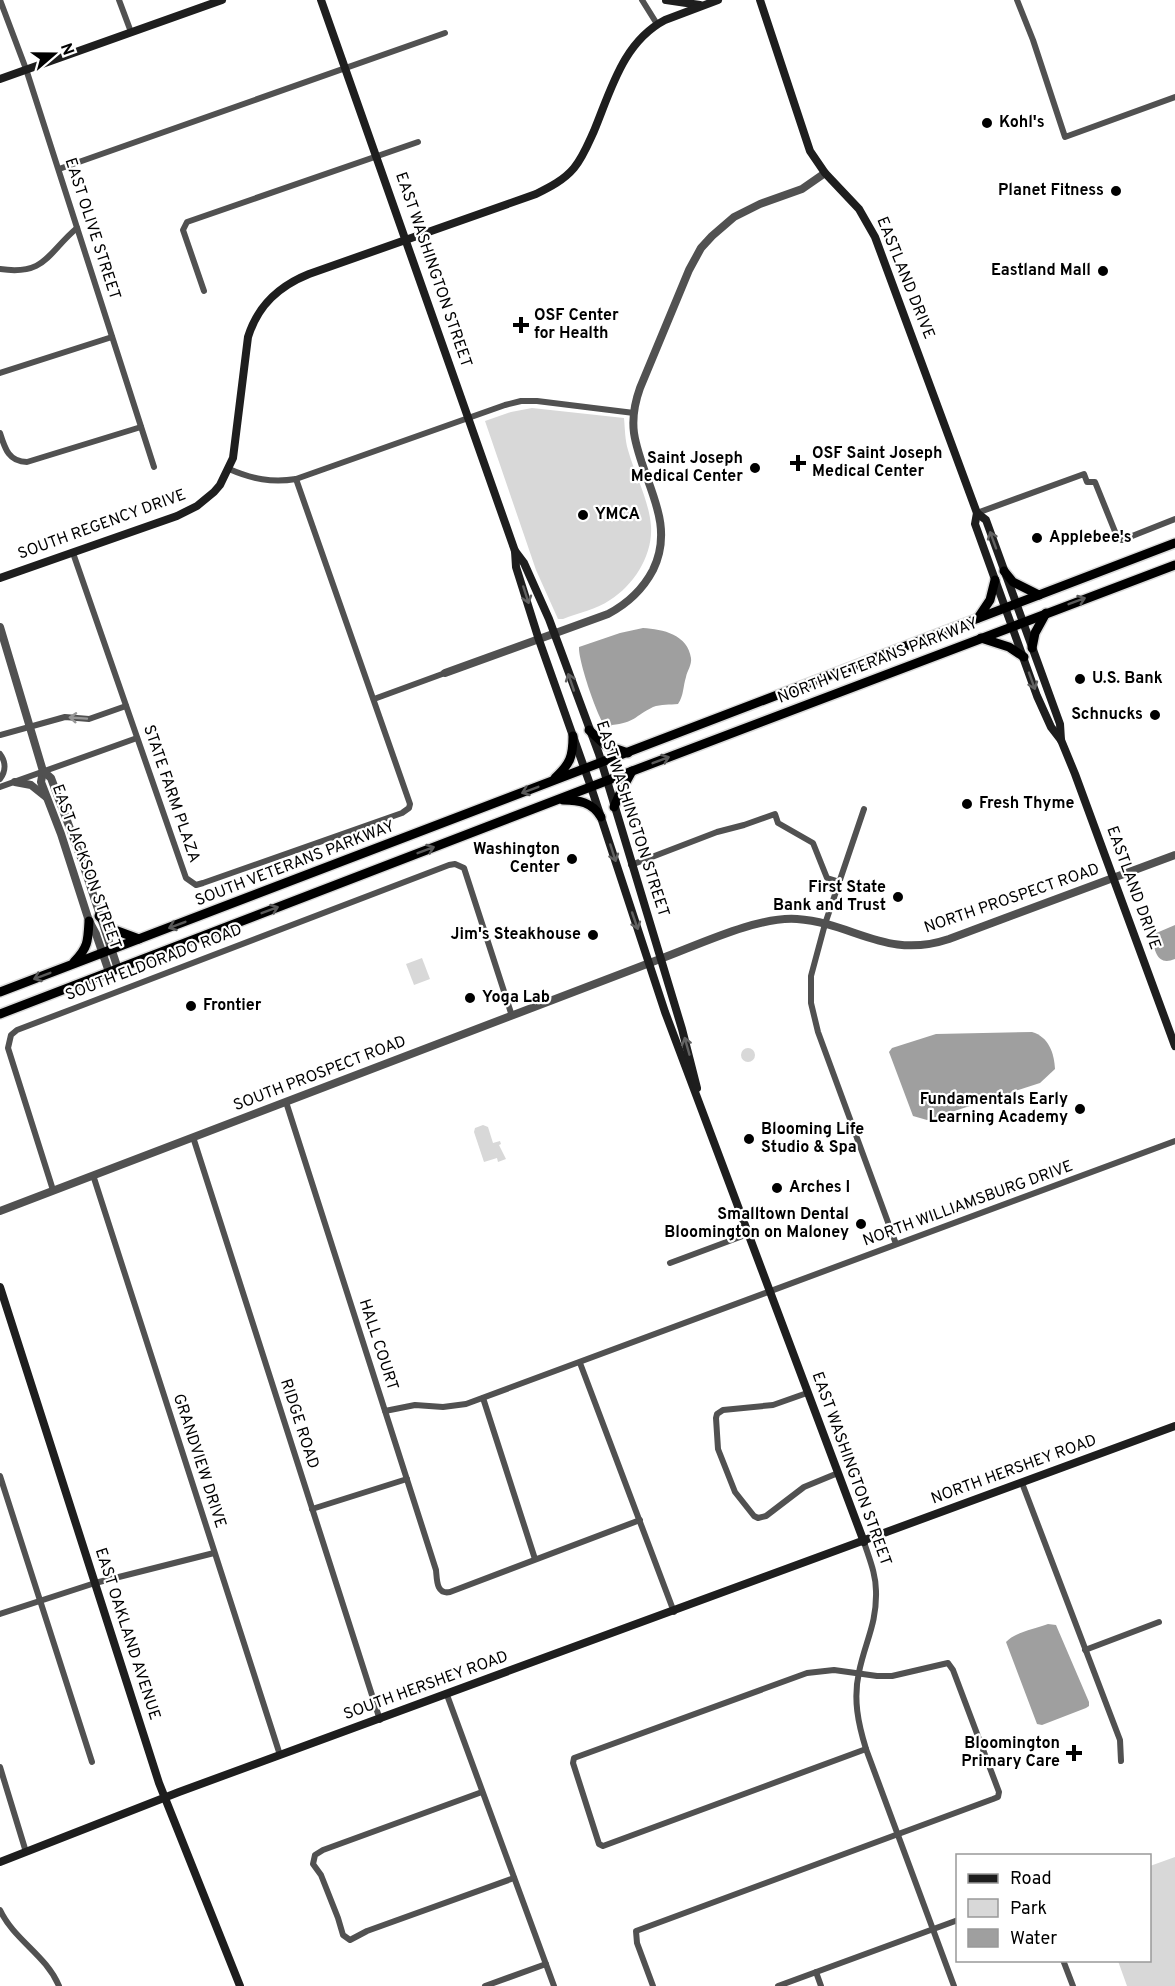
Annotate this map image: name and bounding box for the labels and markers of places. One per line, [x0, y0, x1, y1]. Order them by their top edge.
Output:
place label: Kohl's [999, 113, 1045, 133]
marker: Kohl's [980, 116, 994, 130]
place label: Planet Fitness [998, 181, 1104, 201]
marker: Planet Fitness [1109, 184, 1123, 198]
place label: Eastland Mall [991, 261, 1091, 281]
marker: Eastland Mall [1096, 264, 1110, 278]
place label: OSF Center for Health [534, 306, 619, 344]
marker: OSF Center for Health [512, 316, 530, 334]
place label: OSF Saint Joseph Medical Center [812, 444, 943, 482]
place label: Saint Joseph Medical Center [631, 449, 743, 487]
marker: OSF Saint Joseph Medical Center [789, 454, 807, 472]
marker: Saint Joseph Medical Center [748, 461, 762, 475]
place label: YMCA [595, 505, 640, 525]
marker: YMCA [576, 508, 590, 522]
place label: Applebee's [1049, 528, 1132, 548]
marker: Applebee's [1030, 531, 1044, 545]
place label: U.S. Bank [1092, 669, 1163, 689]
marker: U.S. Bank [1073, 672, 1087, 686]
place label: Schnucks [1071, 705, 1143, 725]
marker: Schnucks [1148, 708, 1162, 722]
place label: Fresh Thyme [979, 794, 1075, 814]
marker: Fresh Thyme [960, 797, 974, 811]
place label: Washington Center [473, 840, 560, 878]
marker: Washington Center [565, 852, 579, 866]
place label: First State Bank and Trust [773, 878, 886, 916]
marker: First State Bank and Trust [891, 890, 905, 904]
place label: Jim's Steakhouse [450, 925, 581, 945]
marker: Jim's Steakhouse [586, 928, 600, 942]
place label: Yoga Lab [482, 988, 550, 1008]
marker: Yoga Lab [463, 991, 477, 1005]
place label: Frontier [203, 996, 262, 1016]
marker: Frontier [184, 999, 198, 1013]
place label: Fundamentals Early Learning Academy [920, 1090, 1068, 1128]
marker: Fundamentals Early Learning Academy [1073, 1102, 1087, 1116]
place label: Blooming Life Studio & Spa [761, 1120, 864, 1158]
marker: Blooming Life Studio & Spa [742, 1132, 756, 1146]
place label: Arches I [789, 1178, 850, 1198]
marker: Arches I [770, 1181, 784, 1195]
place label: Smalltown Dental Bloomington on Maloney [664, 1205, 849, 1243]
marker: Smalltown Dental Bloomington on Maloney [854, 1217, 868, 1231]
place label: Bloomington Primary Care [961, 1734, 1060, 1772]
marker: Bloomington Primary Care [1065, 1744, 1083, 1762]

